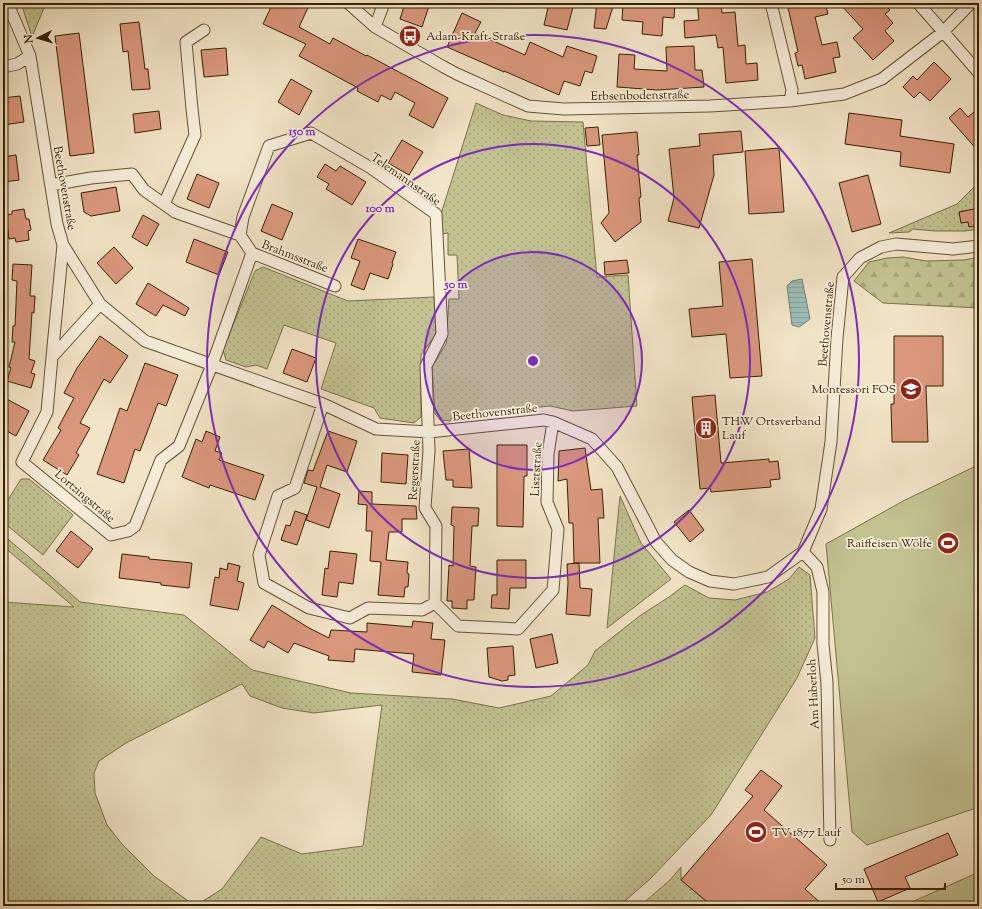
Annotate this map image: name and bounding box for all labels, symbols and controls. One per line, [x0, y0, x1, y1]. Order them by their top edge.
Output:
north arrow [18, 18, 58, 58]
bus stop icon: Adam-Kraft-Straße [397, 23, 423, 49]
place label: Adam-Kraft-Straße [426, 28, 526, 46]
text: N [21, 33, 37, 45]
street label: Erbsenbodenstraße [591, 86, 690, 106]
text: 150 m [287, 123, 316, 141]
street label: Beethovenstraße [48, 145, 80, 232]
street label: Telemannstraße [367, 149, 445, 211]
text: 100 m [364, 200, 395, 218]
street label: Brahmsstraße [259, 236, 331, 278]
text: 50 m [444, 276, 468, 294]
street label: Beethovenstraße [814, 280, 840, 367]
centre of rings [526, 354, 540, 368]
school or university icon: Montessori FOS [898, 376, 924, 402]
place label: Montessori FOS [811, 381, 896, 399]
street label: Beethovenstraße [452, 400, 539, 426]
place label: THW Ortsverband Lauf [722, 413, 821, 445]
building icon: THW Ortsverband Lauf [693, 415, 719, 441]
street label: Regerstraße [404, 439, 426, 501]
street label: Lisztstraße [527, 441, 547, 497]
street label: Lortzingstraße [50, 466, 119, 528]
sports icon: Raiffeisen Wölfe [935, 530, 961, 556]
place label: Raiffeisen Wölfe [847, 535, 932, 553]
street label: Am Haberloh [803, 658, 825, 730]
sports icon: TV 1877 Lauf [743, 819, 769, 845]
place label: TV 1877 Lauf [772, 824, 842, 842]
scale bar [836, 865, 945, 891]
text: 50 m [841, 871, 865, 889]

